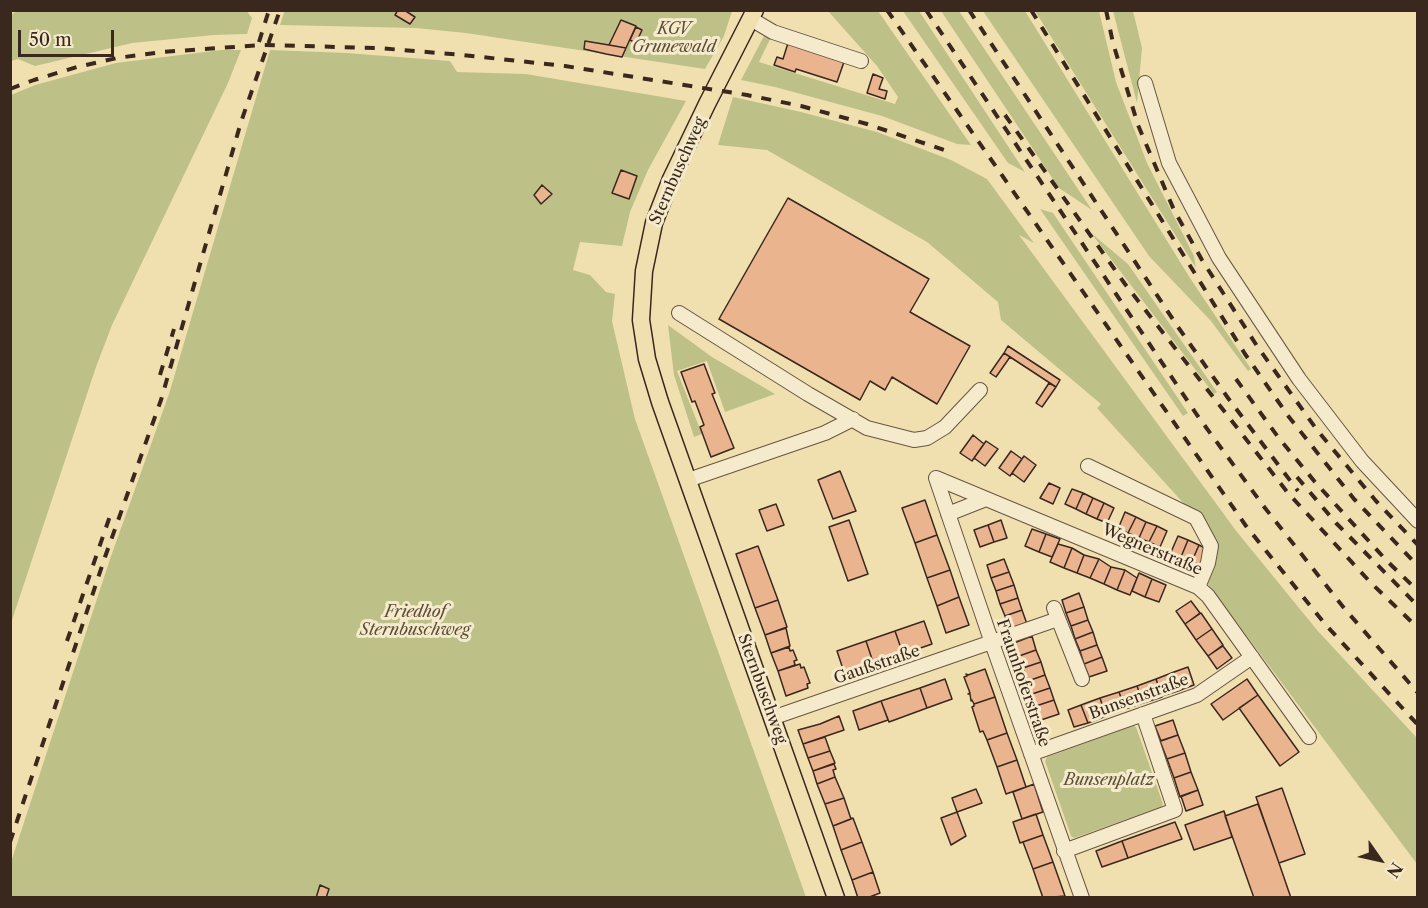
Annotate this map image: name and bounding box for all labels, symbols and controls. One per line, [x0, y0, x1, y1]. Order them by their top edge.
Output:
scale bar [21, 18, 117, 56]
park label: KGV Grunewald [632, 19, 716, 57]
text: 50 m [29, 29, 72, 51]
street label: Sternbuschweg [646, 114, 710, 228]
street label: Wegnerstraße [1099, 520, 1205, 580]
park label: Friedhof Sternbuschweg [360, 602, 470, 640]
street label: Fraunhoferstraße [992, 617, 1054, 749]
street label: Sternbuschweg [733, 631, 791, 747]
street label: Gaußstraße [831, 641, 923, 689]
street label: Bunsenstraße [1087, 670, 1191, 724]
park label: Bunsenplatz [1064, 770, 1154, 790]
north arrow [1350, 830, 1410, 890]
text: N [1383, 859, 1407, 881]

